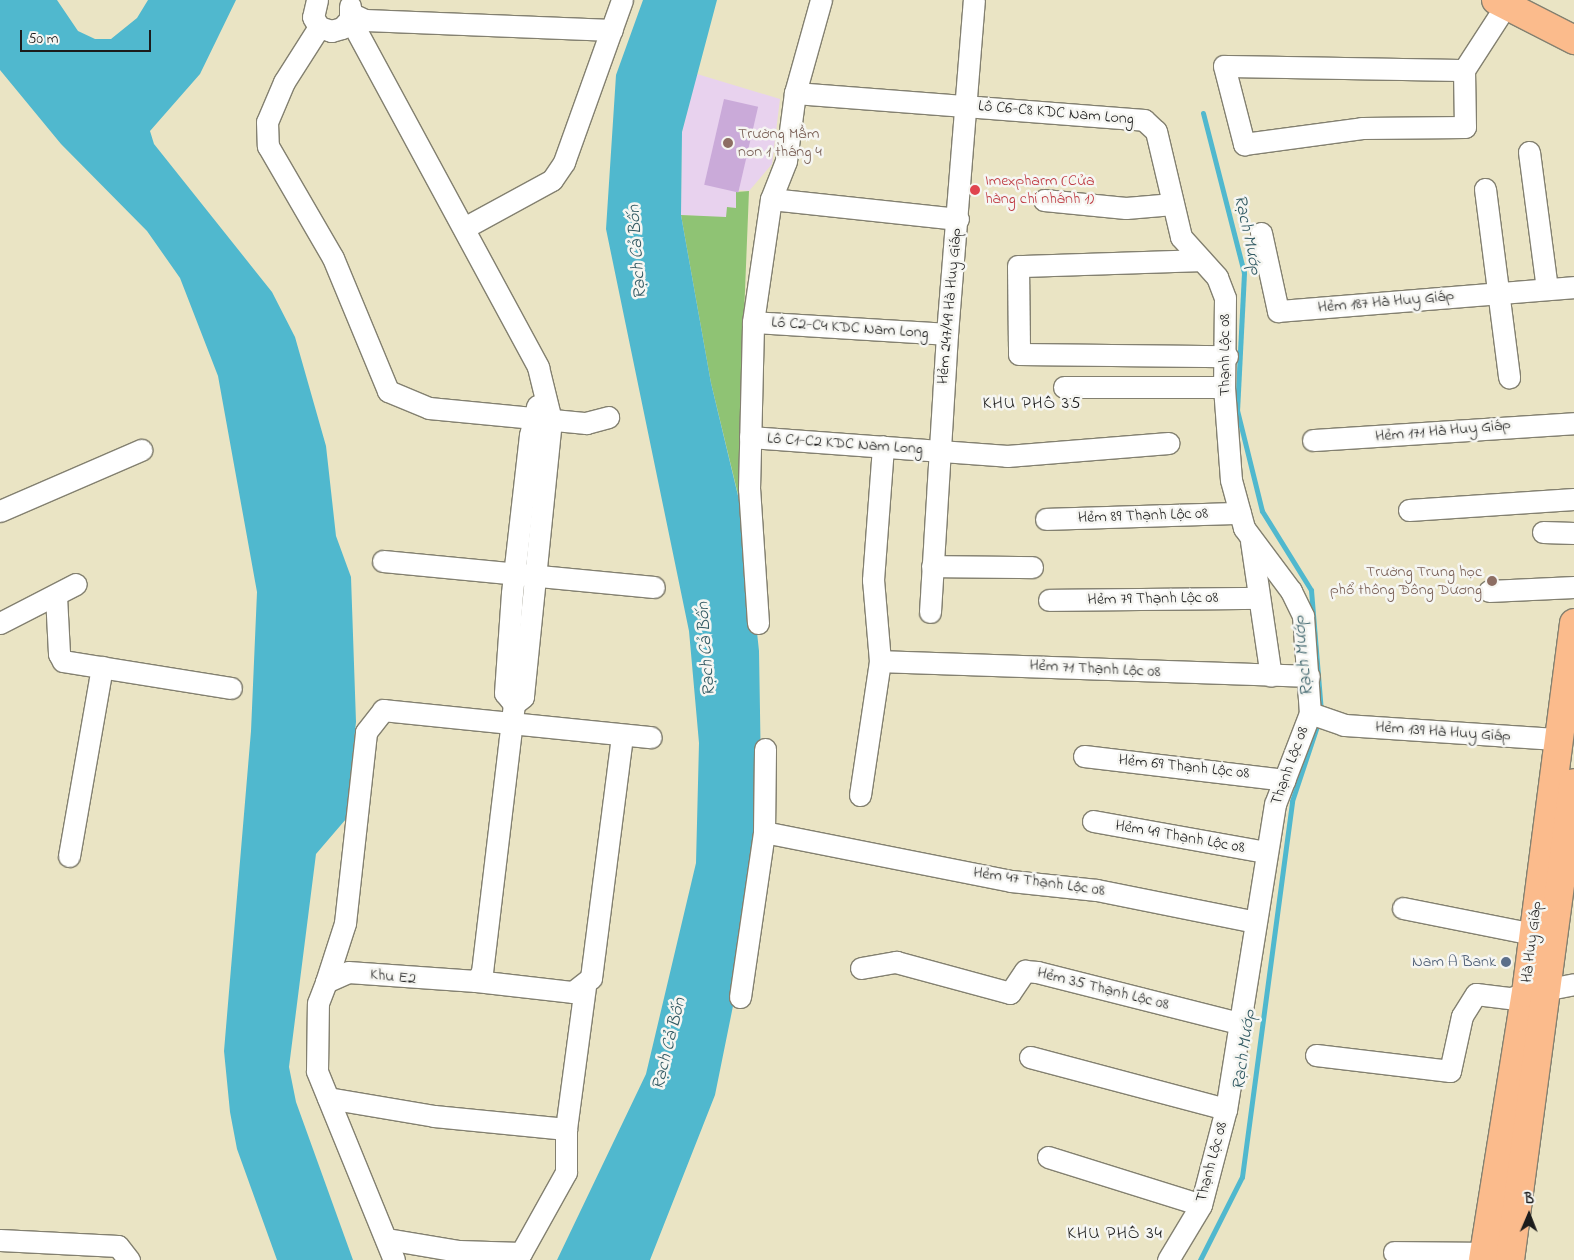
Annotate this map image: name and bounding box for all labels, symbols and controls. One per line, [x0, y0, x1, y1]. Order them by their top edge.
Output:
scale bar [22, 20, 154, 52]
text: 50 m [28, 28, 58, 50]
street label: Lô C6-C8 KDC Nam Long [977, 97, 1135, 129]
place label: Trường Mầm non 1 tháng 4 [738, 124, 822, 162]
marker: Trường Mầm non 1 tháng 4 [722, 137, 734, 149]
place label: Imexpharm (Cửa hàng chi nhánh 1) [985, 171, 1095, 209]
marker: Imexpharm (Cửa hàng chi nhánh 1) [969, 184, 981, 196]
water label: Rạch Mướp [1228, 193, 1266, 277]
water label: Rạch Cả Bốn [624, 204, 652, 300]
street label: Hẻm 247/49 Hà Huy Giáp [934, 227, 966, 385]
street label: Hẻm 187 Hà Huy Giáp [1317, 286, 1455, 318]
street label: Lô C2-C4 KDC Nam Long [771, 313, 929, 343]
street label: Thạnh Lộc 08 [1215, 314, 1235, 396]
district label: KHU PHỐ 35 [981, 393, 1083, 415]
street label: Hẻm 171 Hà Huy Giáp [1374, 416, 1512, 446]
street label: Lô C1-C2 KDC Nam Long [766, 429, 924, 459]
street label: Hẻm 89 Thạnh Lộc 08 [1078, 504, 1208, 528]
place label: Trường Trung học phổ thông Đông Dương [1330, 562, 1482, 600]
marker: Trường Trung học phổ thông Đông Dương [1486, 575, 1498, 587]
street label: Hẻm 79 Thạnh Lộc 08 [1087, 588, 1219, 610]
water label: Rạch Cả Bốn [693, 601, 721, 697]
water label: Rạch Mướp [1289, 615, 1319, 697]
street label: Hẻm 71 Thạnh Lộc 08 [1029, 656, 1161, 682]
street label: Hẻm 139 Hà Huy Giáp [1375, 718, 1511, 746]
street label: Thạnh Lộc 08 [1267, 724, 1313, 808]
street label: Hẻm 69 Thạnh Lộc 08 [1118, 751, 1250, 783]
street label: Hẻm 49 Thạnh Lộc 08 [1114, 816, 1246, 858]
street label: Hẻm 47 Thạnh Lộc 08 [972, 863, 1106, 901]
street label: Hà Huy Giáp [1517, 900, 1547, 984]
place label: Nam A Bank [1412, 952, 1496, 972]
marker: Nam A Bank [1500, 956, 1512, 968]
street label: Hẻm 35 Thạnh Lộc 08 [1035, 963, 1171, 1015]
street label: Khu E2 [369, 965, 417, 989]
water label: Rạch Cả Bốn [648, 996, 692, 1092]
water label: Rạch Mướp [1229, 1008, 1261, 1092]
street label: Thạnh Lộc 08 [1192, 1120, 1232, 1204]
text: B [1524, 1189, 1534, 1210]
north arrow [1504, 1190, 1554, 1240]
district label: KHU PHỐ 34 [1066, 1223, 1164, 1245]

